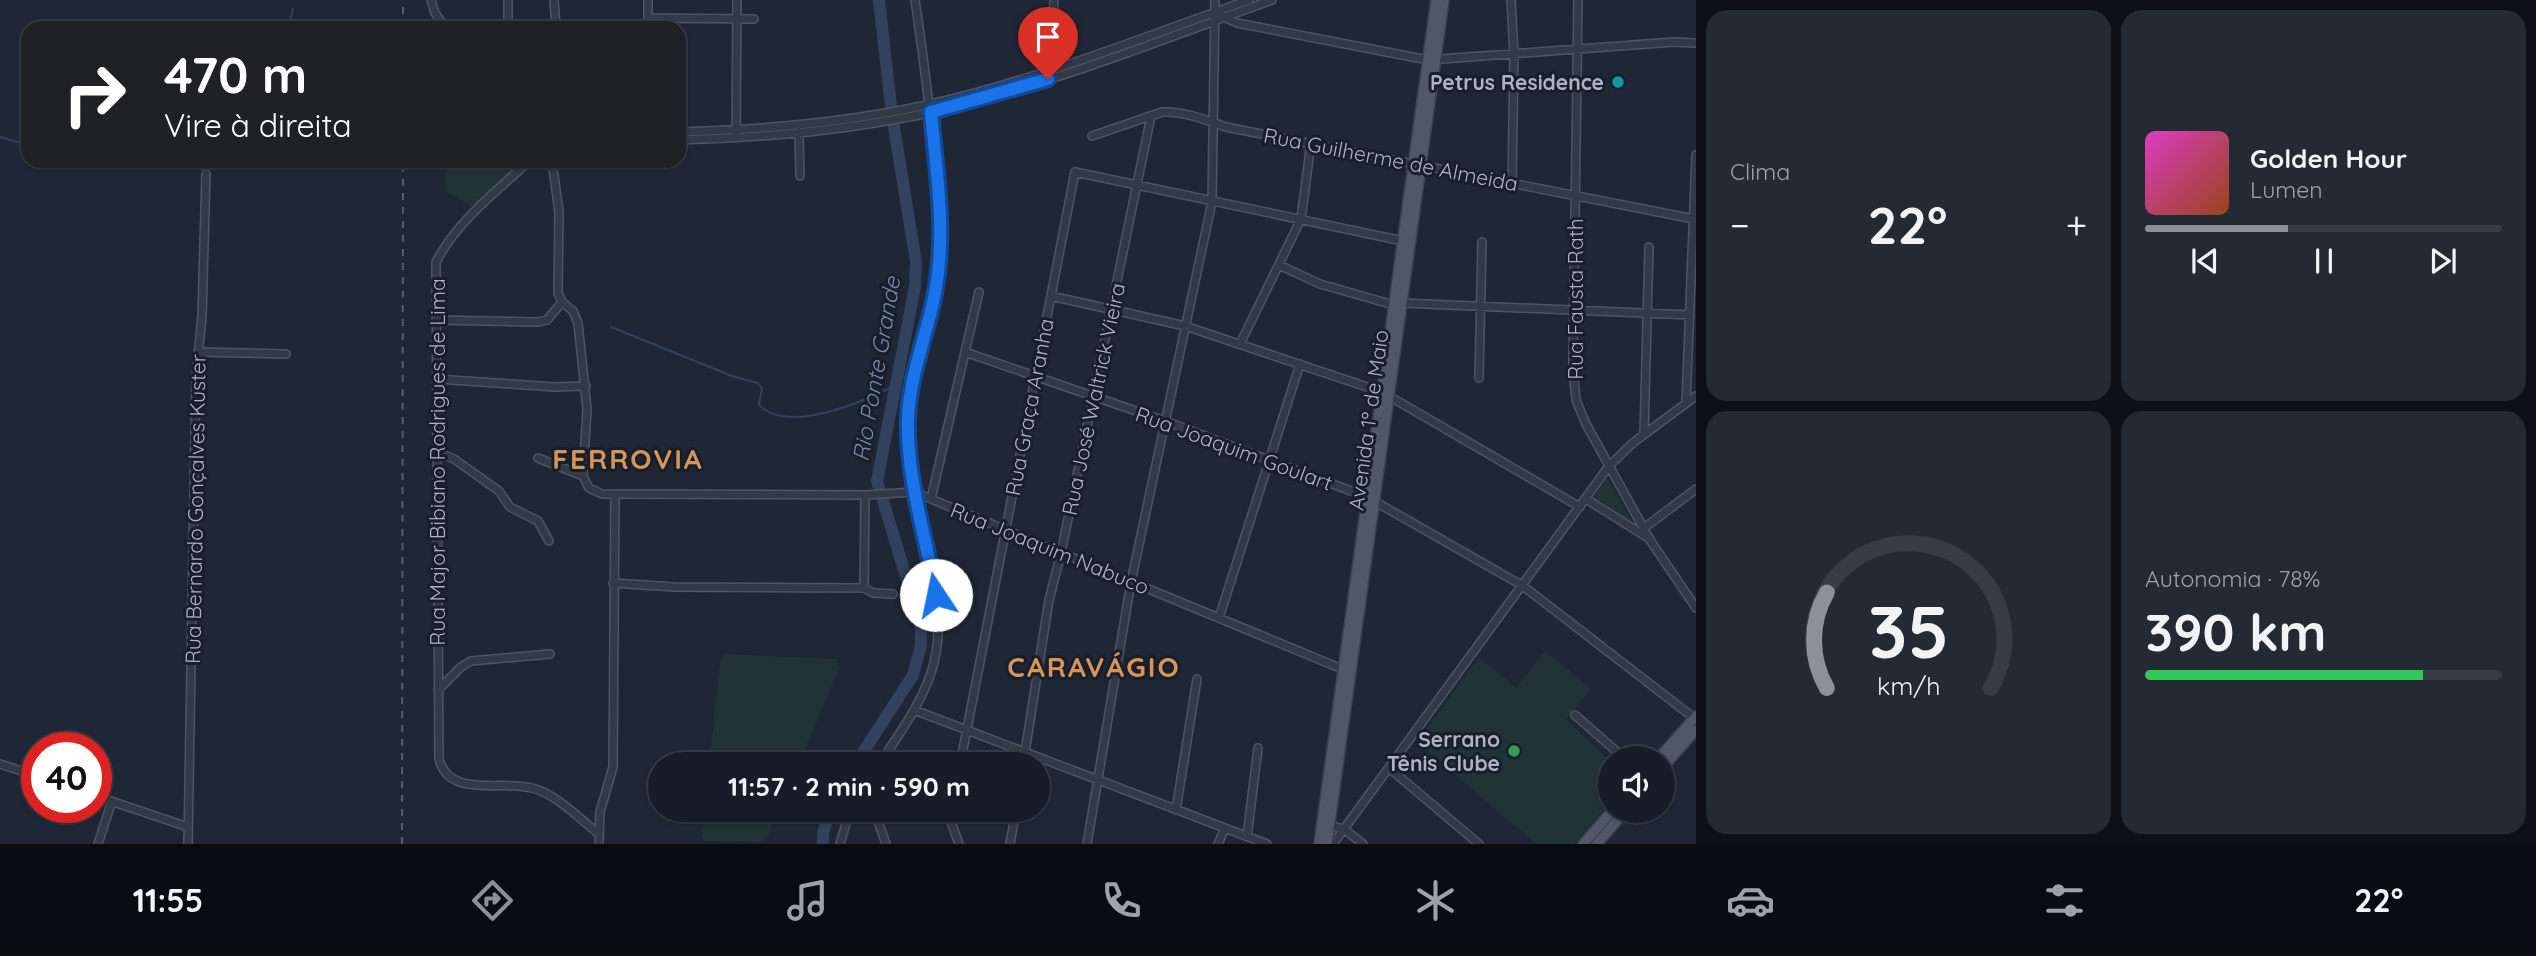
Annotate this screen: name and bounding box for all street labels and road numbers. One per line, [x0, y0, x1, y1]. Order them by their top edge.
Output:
street label: Rua Guilherme de Almeida [1262, 122, 1520, 196]
street label: Rua Fausta Rath [1562, 218, 1588, 380]
street label: Rua Major Bibiano Rodrigues de Lima [424, 278, 450, 646]
street label: Rua José Waltrick Vieira [1056, 280, 1130, 518]
street label: Rua Graça Aranha [999, 316, 1059, 498]
street label: Avenida 1º de Maio [1342, 328, 1394, 512]
street label: Rua Bernardo Gonçalves Kuster [179, 354, 211, 664]
street label: Rua Joaquim Goulart [1132, 400, 1336, 496]
street label: Rua Joaquim Nabuco [947, 496, 1153, 600]

